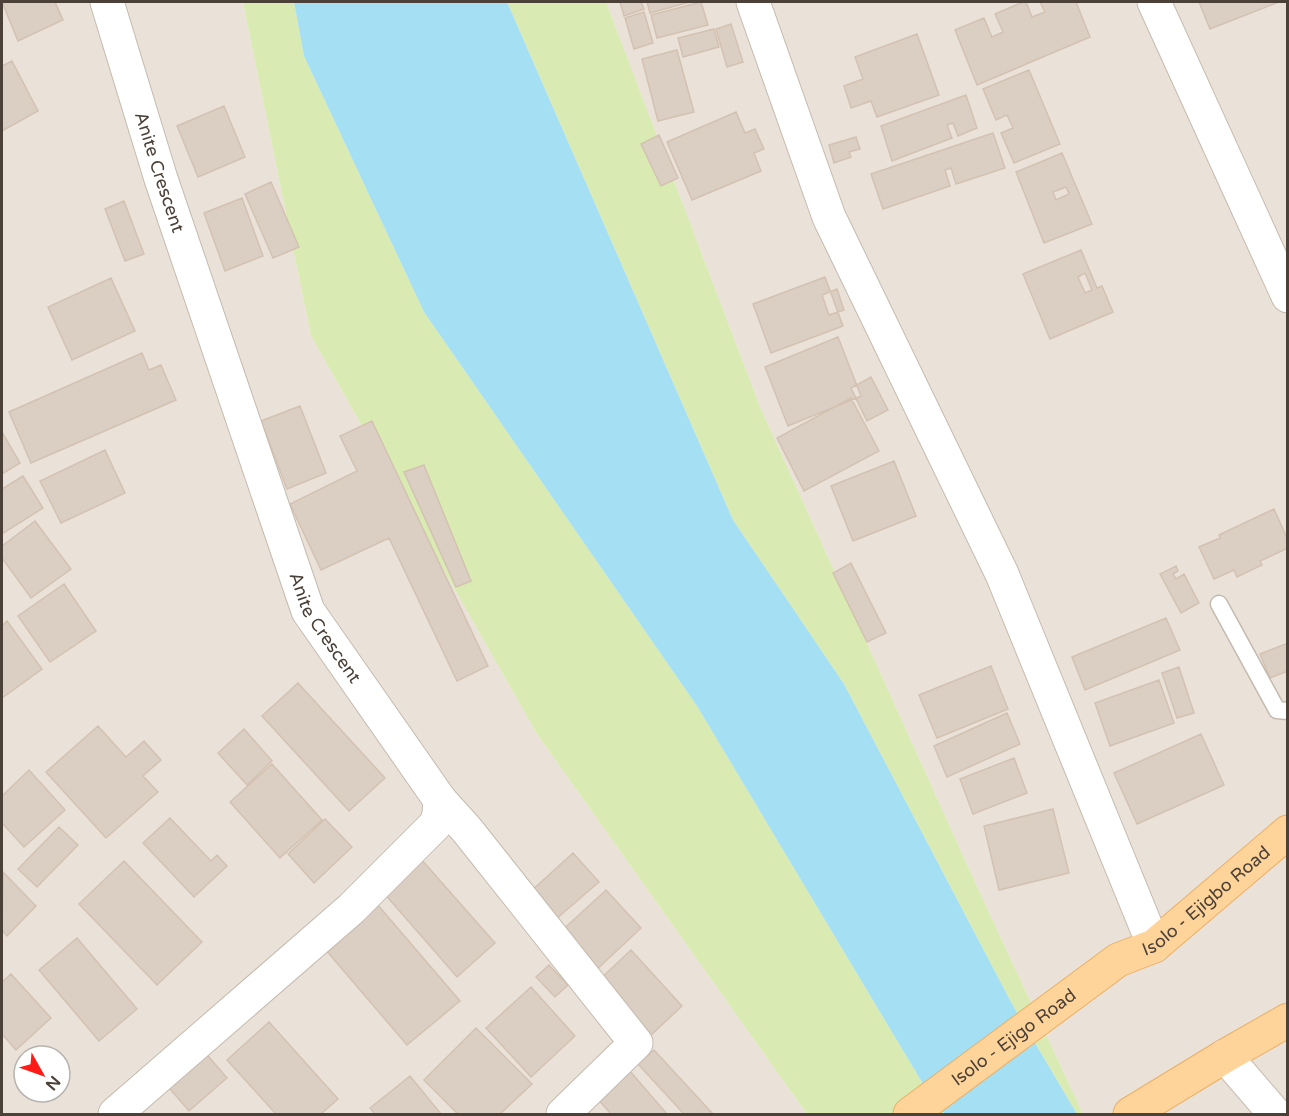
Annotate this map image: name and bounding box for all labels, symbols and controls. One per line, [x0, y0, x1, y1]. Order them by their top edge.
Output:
street label: Anite Crescent [130, 109, 189, 235]
street label: Anite Crescent [285, 569, 366, 687]
street label: Isolo - Ejigbo Road [1139, 841, 1275, 961]
street label: Isolo - Ejigo Road [947, 984, 1080, 1091]
north arrow [12, 1044, 72, 1104]
text: N [41, 1072, 65, 1094]

